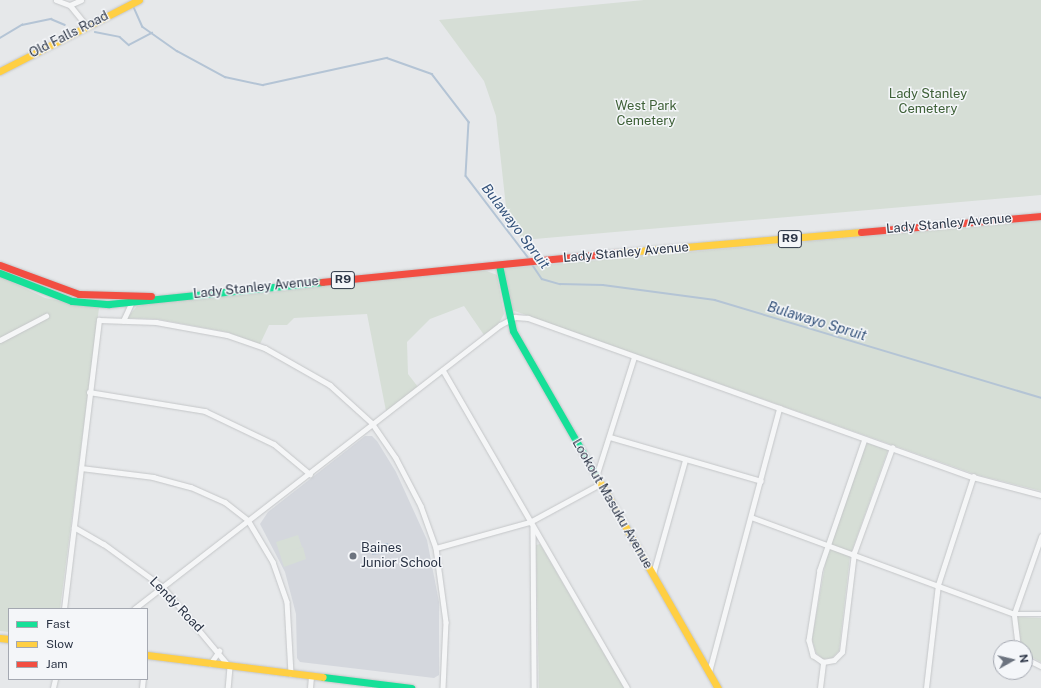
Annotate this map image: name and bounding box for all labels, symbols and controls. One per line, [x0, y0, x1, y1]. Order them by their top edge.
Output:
street label: Old Falls Road [27, 8, 111, 62]
park label: Lady Stanley Cemetery [889, 87, 967, 118]
park label: West Park Cemetery [615, 99, 677, 130]
water label: Bulawayo Spruit [478, 180, 554, 272]
street label: Lady Stanley Avenue [885, 211, 1013, 237]
road number: R9 [777, 229, 803, 249]
street label: Lady Stanley Avenue [562, 240, 690, 266]
road number: R9 [330, 270, 356, 290]
street label: Lady Stanley Avenue [192, 274, 320, 302]
water label: Bulawayo Spruit [765, 298, 869, 344]
street label: Lookout Masuku Avenue [568, 436, 656, 572]
place label: Baines Junior School [361, 541, 442, 572]
marker: Baines Junior School [348, 551, 358, 561]
street label: Lendy Road [146, 574, 206, 636]
legend [8, 608, 148, 680]
text: Fast [46, 617, 70, 631]
text: Slow [46, 637, 73, 651]
north arrow [993, 640, 1033, 680]
text: N [1017, 653, 1030, 664]
text: Jam [46, 657, 68, 671]

